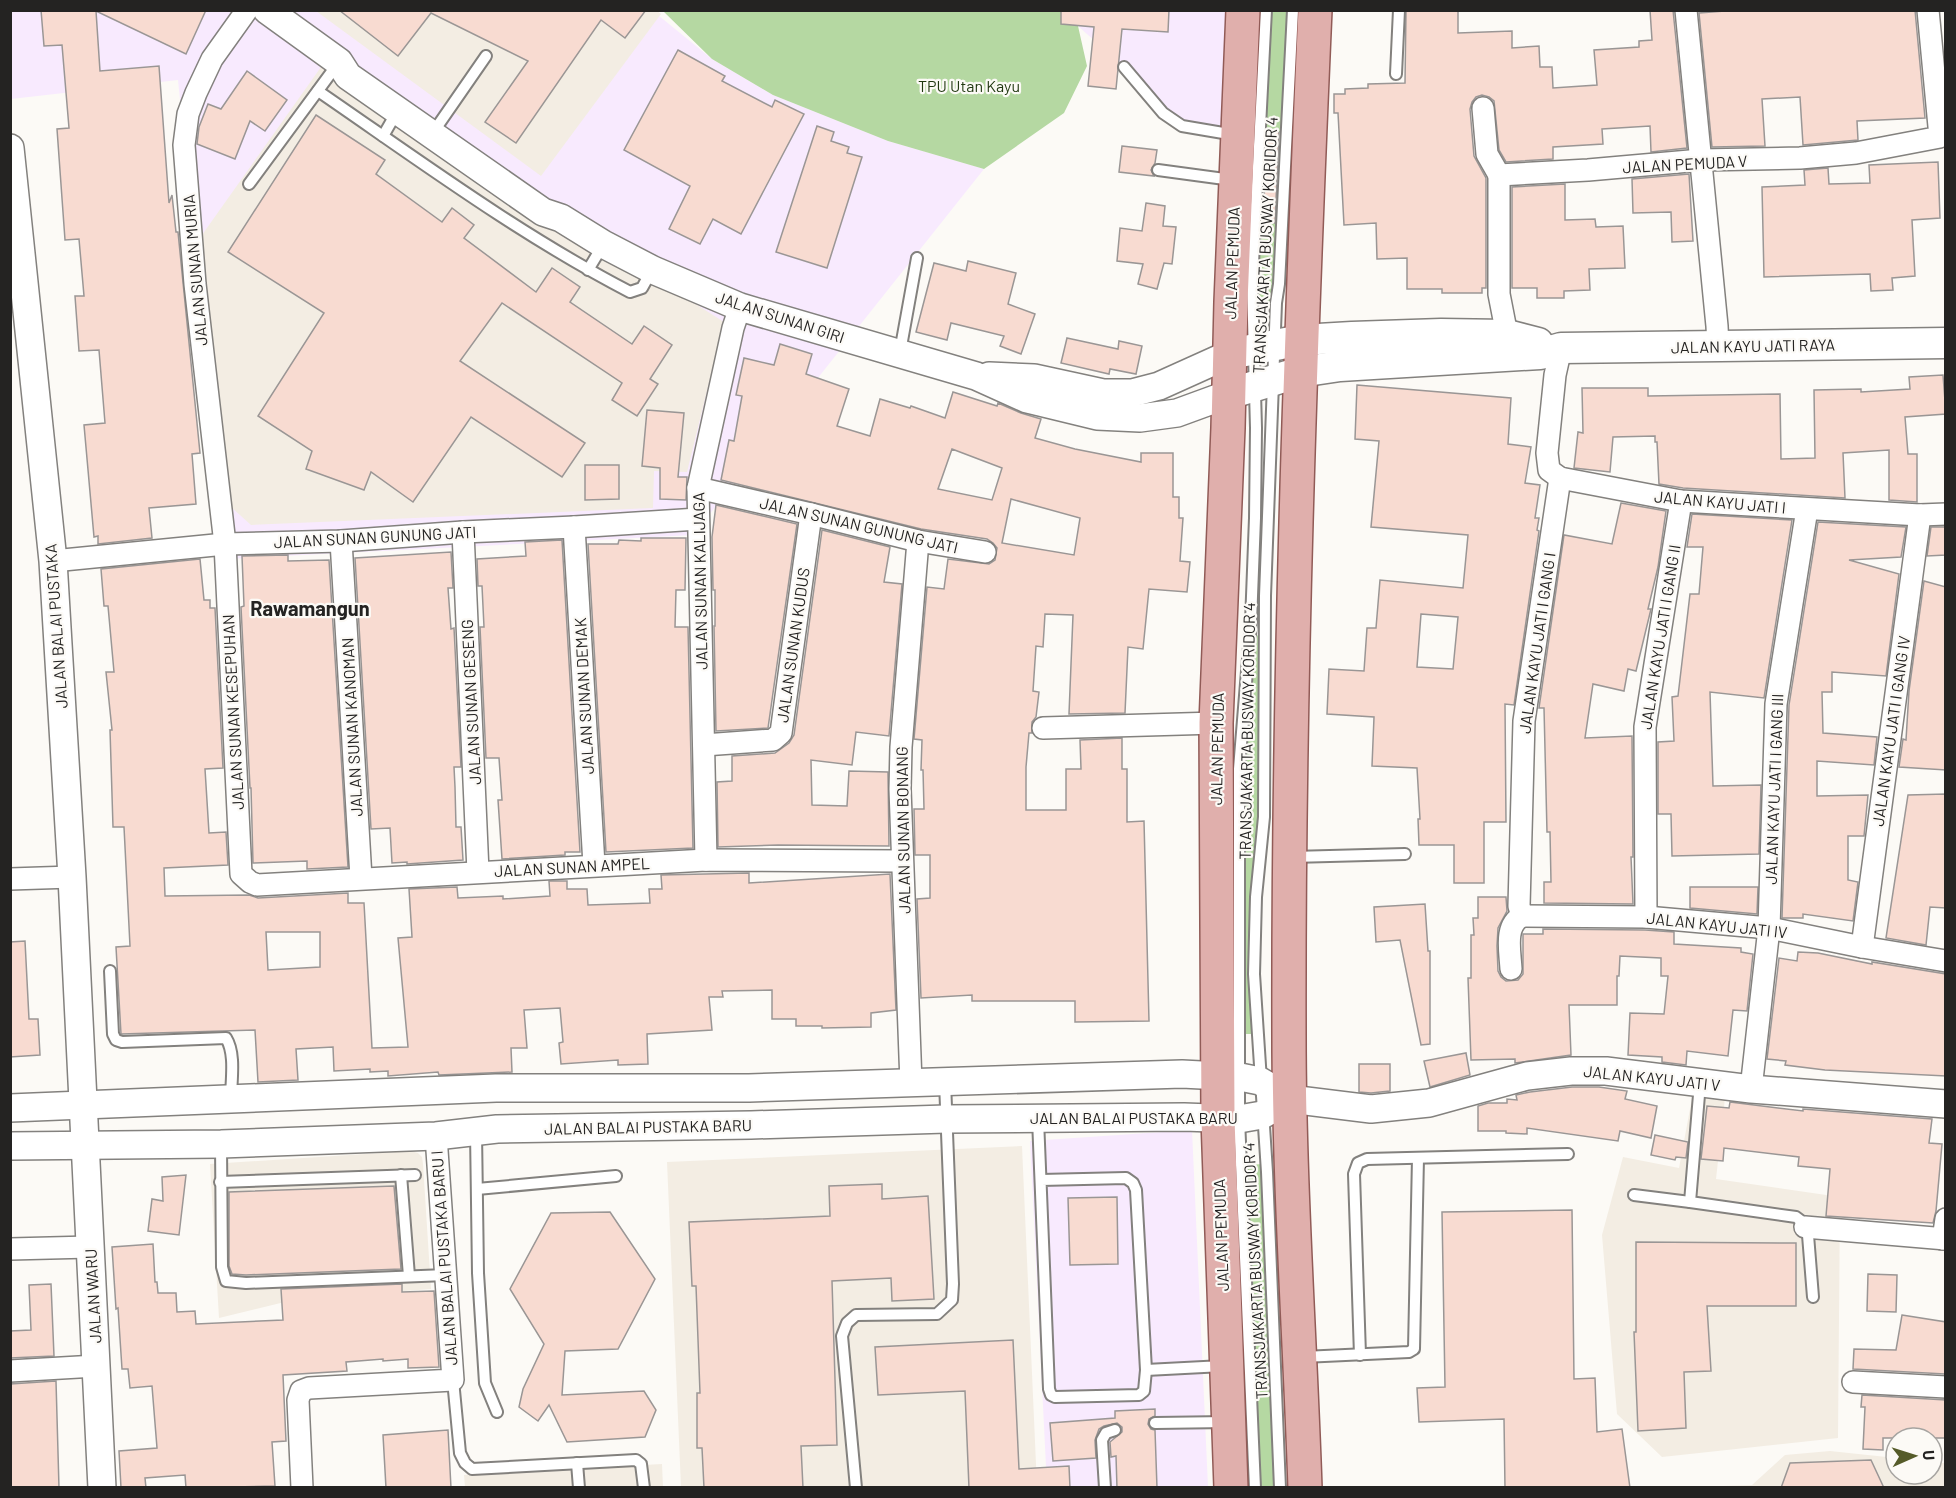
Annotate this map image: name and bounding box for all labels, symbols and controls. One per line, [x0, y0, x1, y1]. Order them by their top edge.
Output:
park label: TPU Utan Kayu [918, 76, 1020, 95]
street label: TRANSJAKARTA BUSWAY KORIDOR 4 [1248, 116, 1281, 374]
street label: JALAN PEMUDA V [1622, 151, 1748, 176]
street label: JALAN SUNAN MURIA [178, 193, 211, 347]
street label: JALAN PEMUDA [1220, 206, 1243, 320]
street label: JALAN SUNAN GIRI [713, 287, 847, 346]
street label: JALAN KAYU JATI RAYA [1671, 335, 1836, 356]
street label: JALAN KAYU JATI I [1653, 486, 1787, 517]
street label: JALAN SUNAN KALIJAGA [688, 492, 711, 670]
street label: JALAN SUNAN GUNUNG JATI [758, 492, 960, 557]
street label: JALAN SUNAN GUNUNG JATI [273, 522, 477, 551]
street label: JALAN BALAI PUSTAKA [40, 543, 71, 709]
street label: JALAN KAYU JATI I GANG II [1636, 543, 1684, 731]
street label: JALAN KAYU JATI I GANG I [1514, 551, 1559, 735]
street label: JALAN SUNAN KUDUS [772, 566, 813, 724]
district label: Rawamangun [250, 596, 370, 620]
street label: TRANSJAKARTA BUSWAY KORIDOR 4 [1235, 602, 1258, 860]
street label: JALAN SUNAN KESEPUHAN [218, 614, 247, 810]
street label: JALAN SUNAN DEMAK [570, 617, 597, 775]
street label: JALAN SUNAN GESENG [457, 619, 484, 785]
street label: JALAN KAYU JATI I GANG IV [1868, 634, 1913, 827]
street label: JALAN SUNAN KANOMAN [337, 637, 366, 817]
street label: JALAN PEMUDA [1206, 692, 1227, 805]
street label: JALAN KAYU JATI I GANG III [1761, 693, 1786, 885]
street label: JALAN SUNAN BONANG [892, 746, 913, 914]
street label: JALAN SUNAN AMPEL [494, 853, 650, 880]
street label: JALAN KAYU JATI IV [1646, 908, 1788, 941]
street label: JALAN KAYU JATI V [1583, 1061, 1721, 1094]
street label: JALAN BALAI PUSTAKA BARU [1030, 1108, 1238, 1127]
street label: JALAN BALAI PUSTAKA BARU [544, 1115, 752, 1138]
street label: TRANSJAKARTA BUSWAY KORIDOR 4 [1238, 1142, 1271, 1400]
street label: JALAN BALAI PUSTAKA BARU I [427, 1150, 460, 1366]
street label: JALAN PEMUDA [1209, 1178, 1232, 1292]
street label: JALAN WARU [81, 1248, 104, 1344]
north arrow [1884, 1426, 1944, 1486]
text: U [1920, 1450, 1939, 1461]

